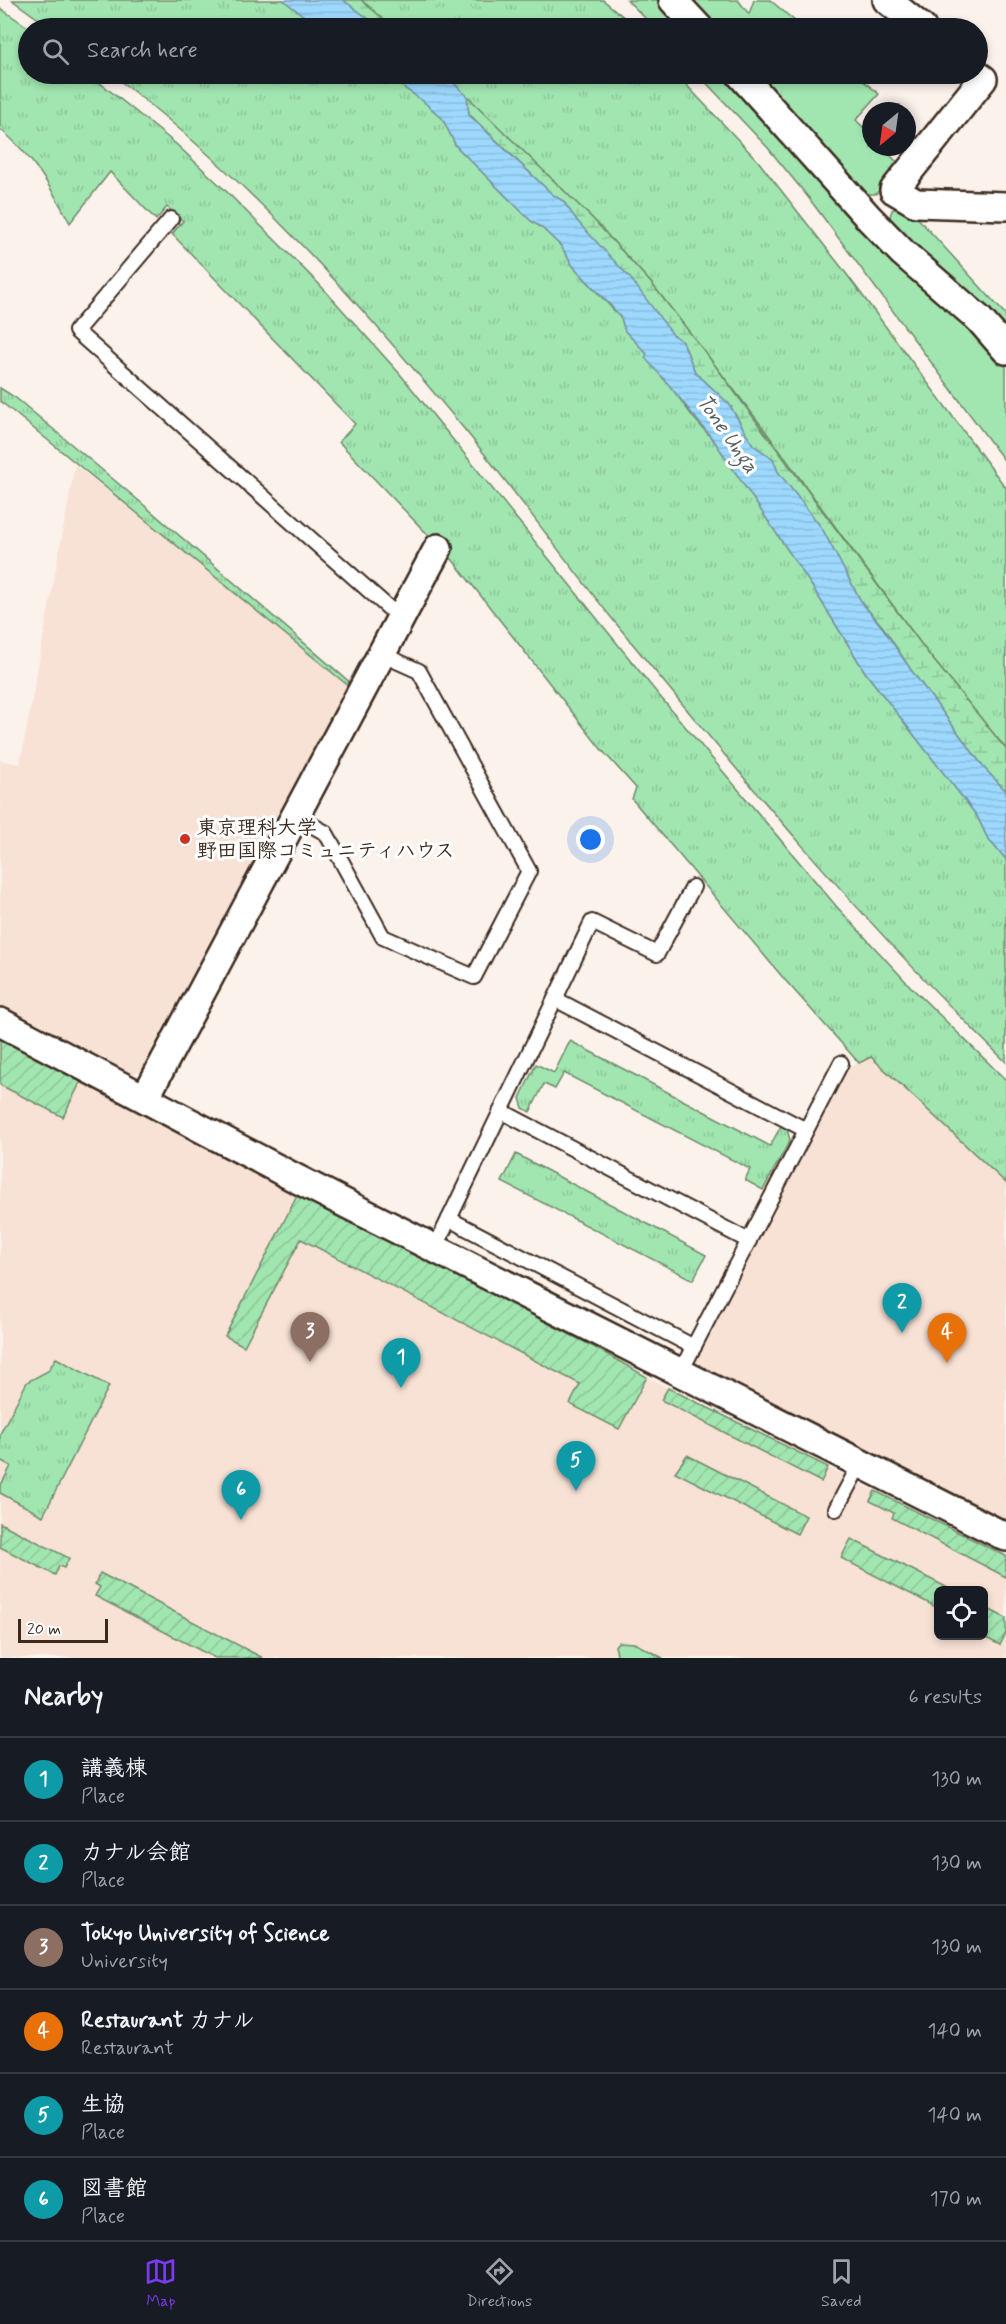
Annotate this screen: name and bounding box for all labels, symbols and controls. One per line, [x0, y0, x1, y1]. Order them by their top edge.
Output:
search box [18, 18, 988, 84]
icon: search [39, 35, 72, 68]
text: Search here [87, 37, 198, 65]
north arrow [862, 102, 916, 156]
water label: Tone Unga [688, 389, 764, 480]
place label: 東京理科大学 野田国際コミュニティハウス [197, 815, 455, 865]
your location [576, 825, 605, 854]
marker: 東京理科大学 野田国際コミュニティハウス [178, 832, 192, 846]
pin: 2 [882, 1284, 922, 1333]
pin: 3 [290, 1312, 330, 1362]
pin: 4 [928, 1314, 966, 1363]
pin: 1 [382, 1338, 420, 1388]
pin: 5 [556, 1442, 596, 1491]
pin: 6 [222, 1470, 260, 1520]
map controls [934, 1586, 988, 1640]
button: locate [934, 1586, 988, 1640]
scale bar [18, 1616, 108, 1644]
text: 20 m [27, 1619, 61, 1640]
text: Nearby [24, 1680, 103, 1714]
text: 6 results [909, 1684, 982, 1711]
text: 講義棟 [81, 1755, 147, 1783]
text: 1 [39, 1766, 48, 1793]
text: 130 m [931, 1766, 982, 1793]
text: Place [81, 1783, 125, 1810]
text: カナル会館 [81, 1839, 191, 1867]
text: 2 [39, 1850, 48, 1877]
text: 130 m [931, 1850, 982, 1877]
text: Place [81, 1867, 125, 1894]
text: Tokyo University of Science [81, 1920, 330, 1948]
text: 3 [39, 1934, 48, 1961]
text: 130 m [931, 1934, 982, 1961]
text: University [81, 1948, 168, 1975]
text: Restaurant カナル [81, 2007, 255, 2035]
text: 4 [38, 2018, 49, 2045]
text: 140 m [928, 2018, 982, 2045]
text: Restaurant [81, 2035, 174, 2062]
text: 生協 [81, 2091, 125, 2119]
text: 5 [38, 2102, 50, 2129]
text: 140 m [928, 2102, 982, 2129]
text: Place [81, 2119, 125, 2146]
text: 図書館 [81, 2175, 147, 2203]
text: 6 [38, 2186, 49, 2213]
text: 170 m [930, 2186, 982, 2213]
text: Place [81, 2203, 125, 2230]
tab: Map [144, 2255, 177, 2312]
tab: Directions [466, 2255, 532, 2312]
tab: Saved [821, 2255, 862, 2312]

